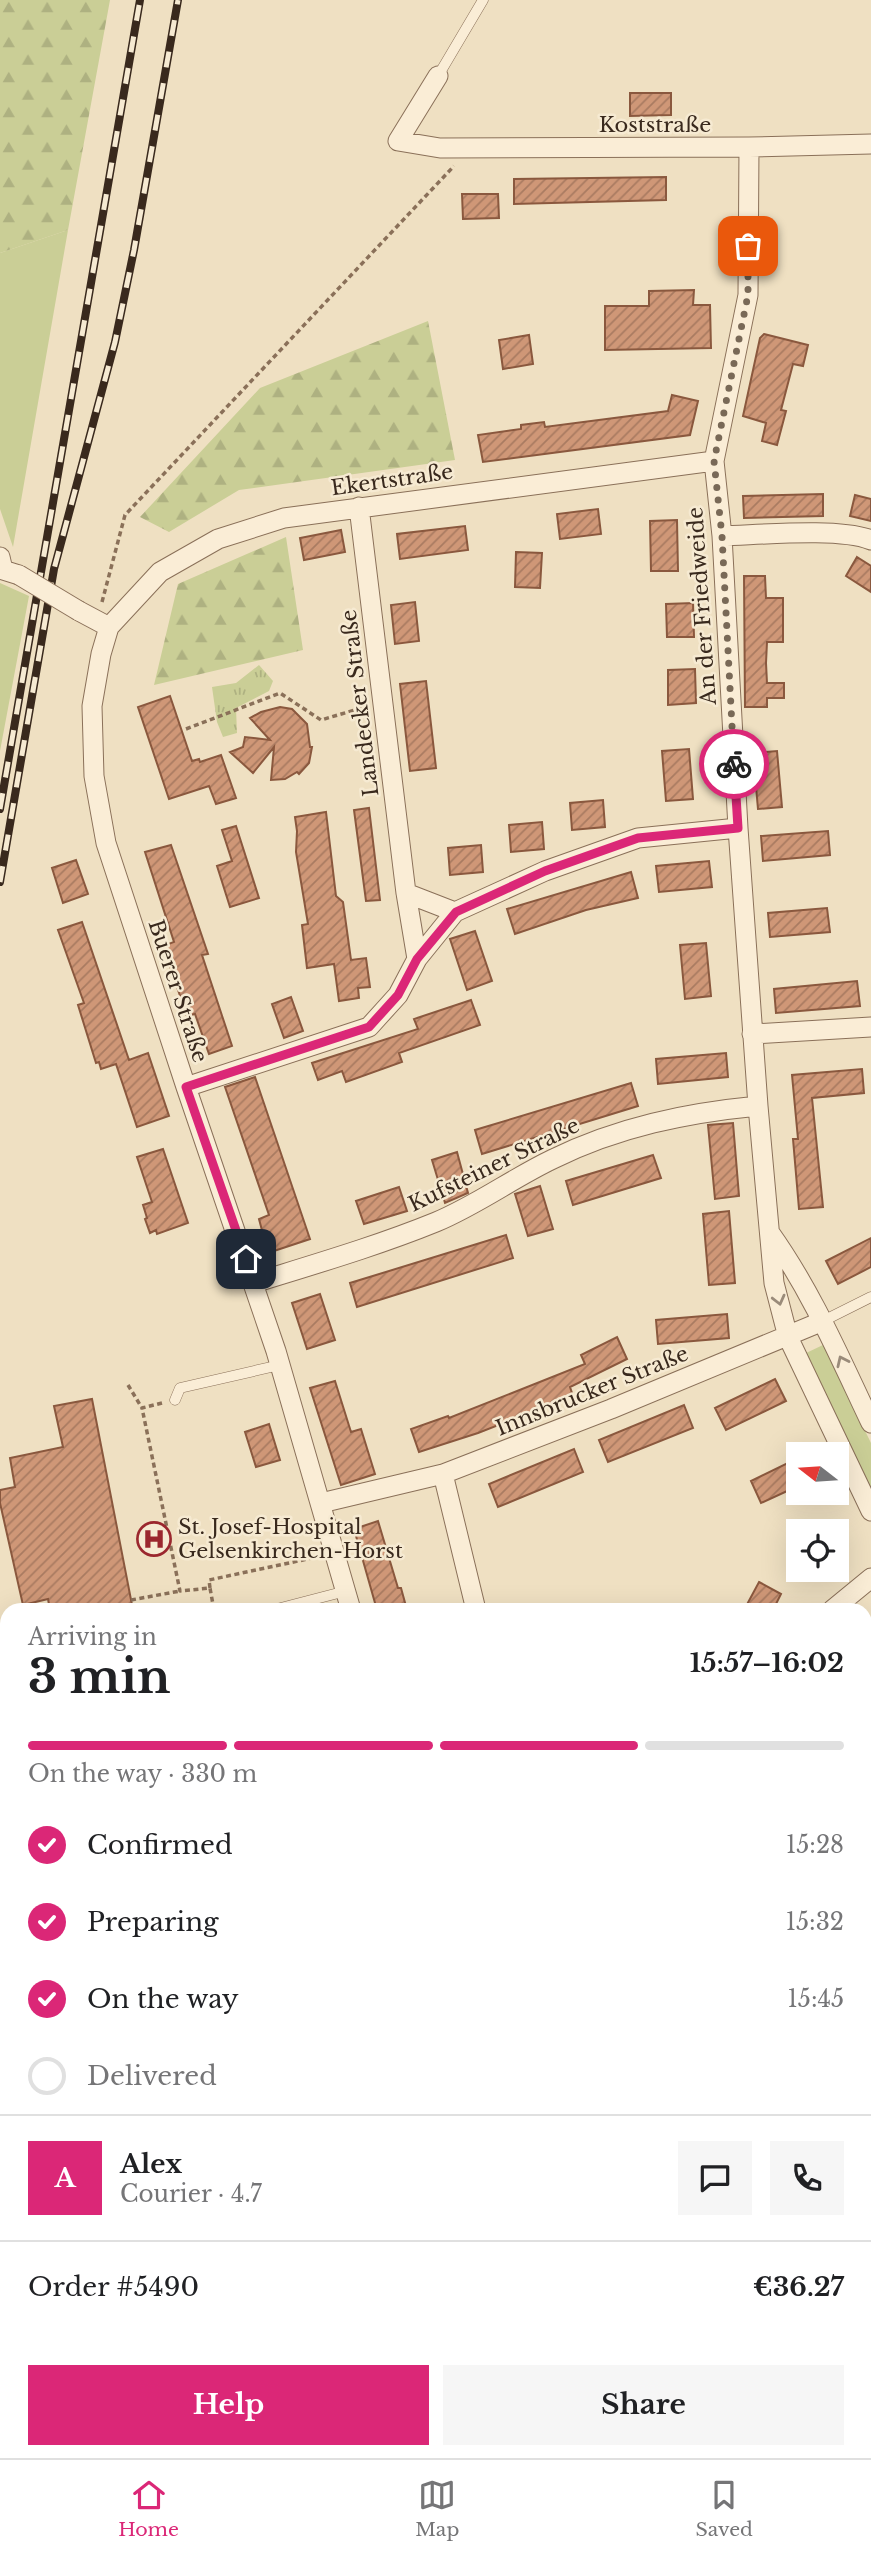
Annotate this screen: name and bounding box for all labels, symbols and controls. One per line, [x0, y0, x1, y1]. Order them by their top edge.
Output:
street label: Koststraße [599, 112, 711, 138]
pin [718, 216, 778, 276]
icon: bag [729, 227, 767, 265]
street label: Ekertstraße [329, 459, 455, 501]
street label: An der Friedweide [682, 506, 722, 707]
street label: Landecker Straße [336, 608, 384, 798]
courier [699, 729, 769, 799]
icon: bike [715, 745, 753, 783]
street label: Buerer Straße [143, 916, 213, 1066]
street label: Kufsteiner Straße [404, 1112, 584, 1218]
pin [216, 1229, 276, 1289]
icon: home [227, 1240, 265, 1278]
one-way arrow [771, 1294, 785, 1306]
street label: Innsbrucker Straße [492, 1340, 692, 1442]
one-way arrow [836, 1356, 850, 1368]
north arrow [786, 1442, 849, 1505]
map controls [786, 1442, 849, 1582]
place label: St. Josef-Hospital Gelsenkirchen-Horst [178, 1514, 403, 1564]
button: locate [786, 1519, 849, 1582]
hospital icon: St. Josef-Hospital Gelsenkirchen-Horst [135, 1520, 173, 1558]
text: Arriving in [28, 1623, 157, 1651]
text: 15:57–16:02 [690, 1647, 844, 1679]
text: 3 min [28, 1648, 170, 1705]
text: On the way · 330 m [28, 1760, 257, 1788]
icon: check [28, 1826, 66, 1864]
text: Confirmed [87, 1829, 232, 1861]
text: 15:28 [786, 1831, 844, 1859]
icon: check [28, 1903, 66, 1941]
text: Preparing [87, 1906, 219, 1938]
text: 15:32 [786, 1908, 844, 1936]
icon: check [28, 1980, 66, 2018]
text: On the way [87, 1983, 239, 2015]
text: 15:45 [788, 1985, 844, 2013]
text: Delivered [87, 2060, 217, 2092]
button: chat [678, 2141, 752, 2215]
button: phone [770, 2141, 844, 2215]
text: Alex [120, 2148, 182, 2180]
text: A [54, 2162, 76, 2194]
text: Courier · 4.7 [120, 2180, 262, 2208]
text: Order #5490 [28, 2271, 199, 2303]
text: €36.27 [753, 2271, 844, 2303]
button: Help [28, 2365, 429, 2445]
button: Share [443, 2365, 844, 2445]
tab: Home [118, 2476, 179, 2541]
tab: Map [415, 2476, 459, 2541]
tab: Saved [696, 2476, 753, 2541]

